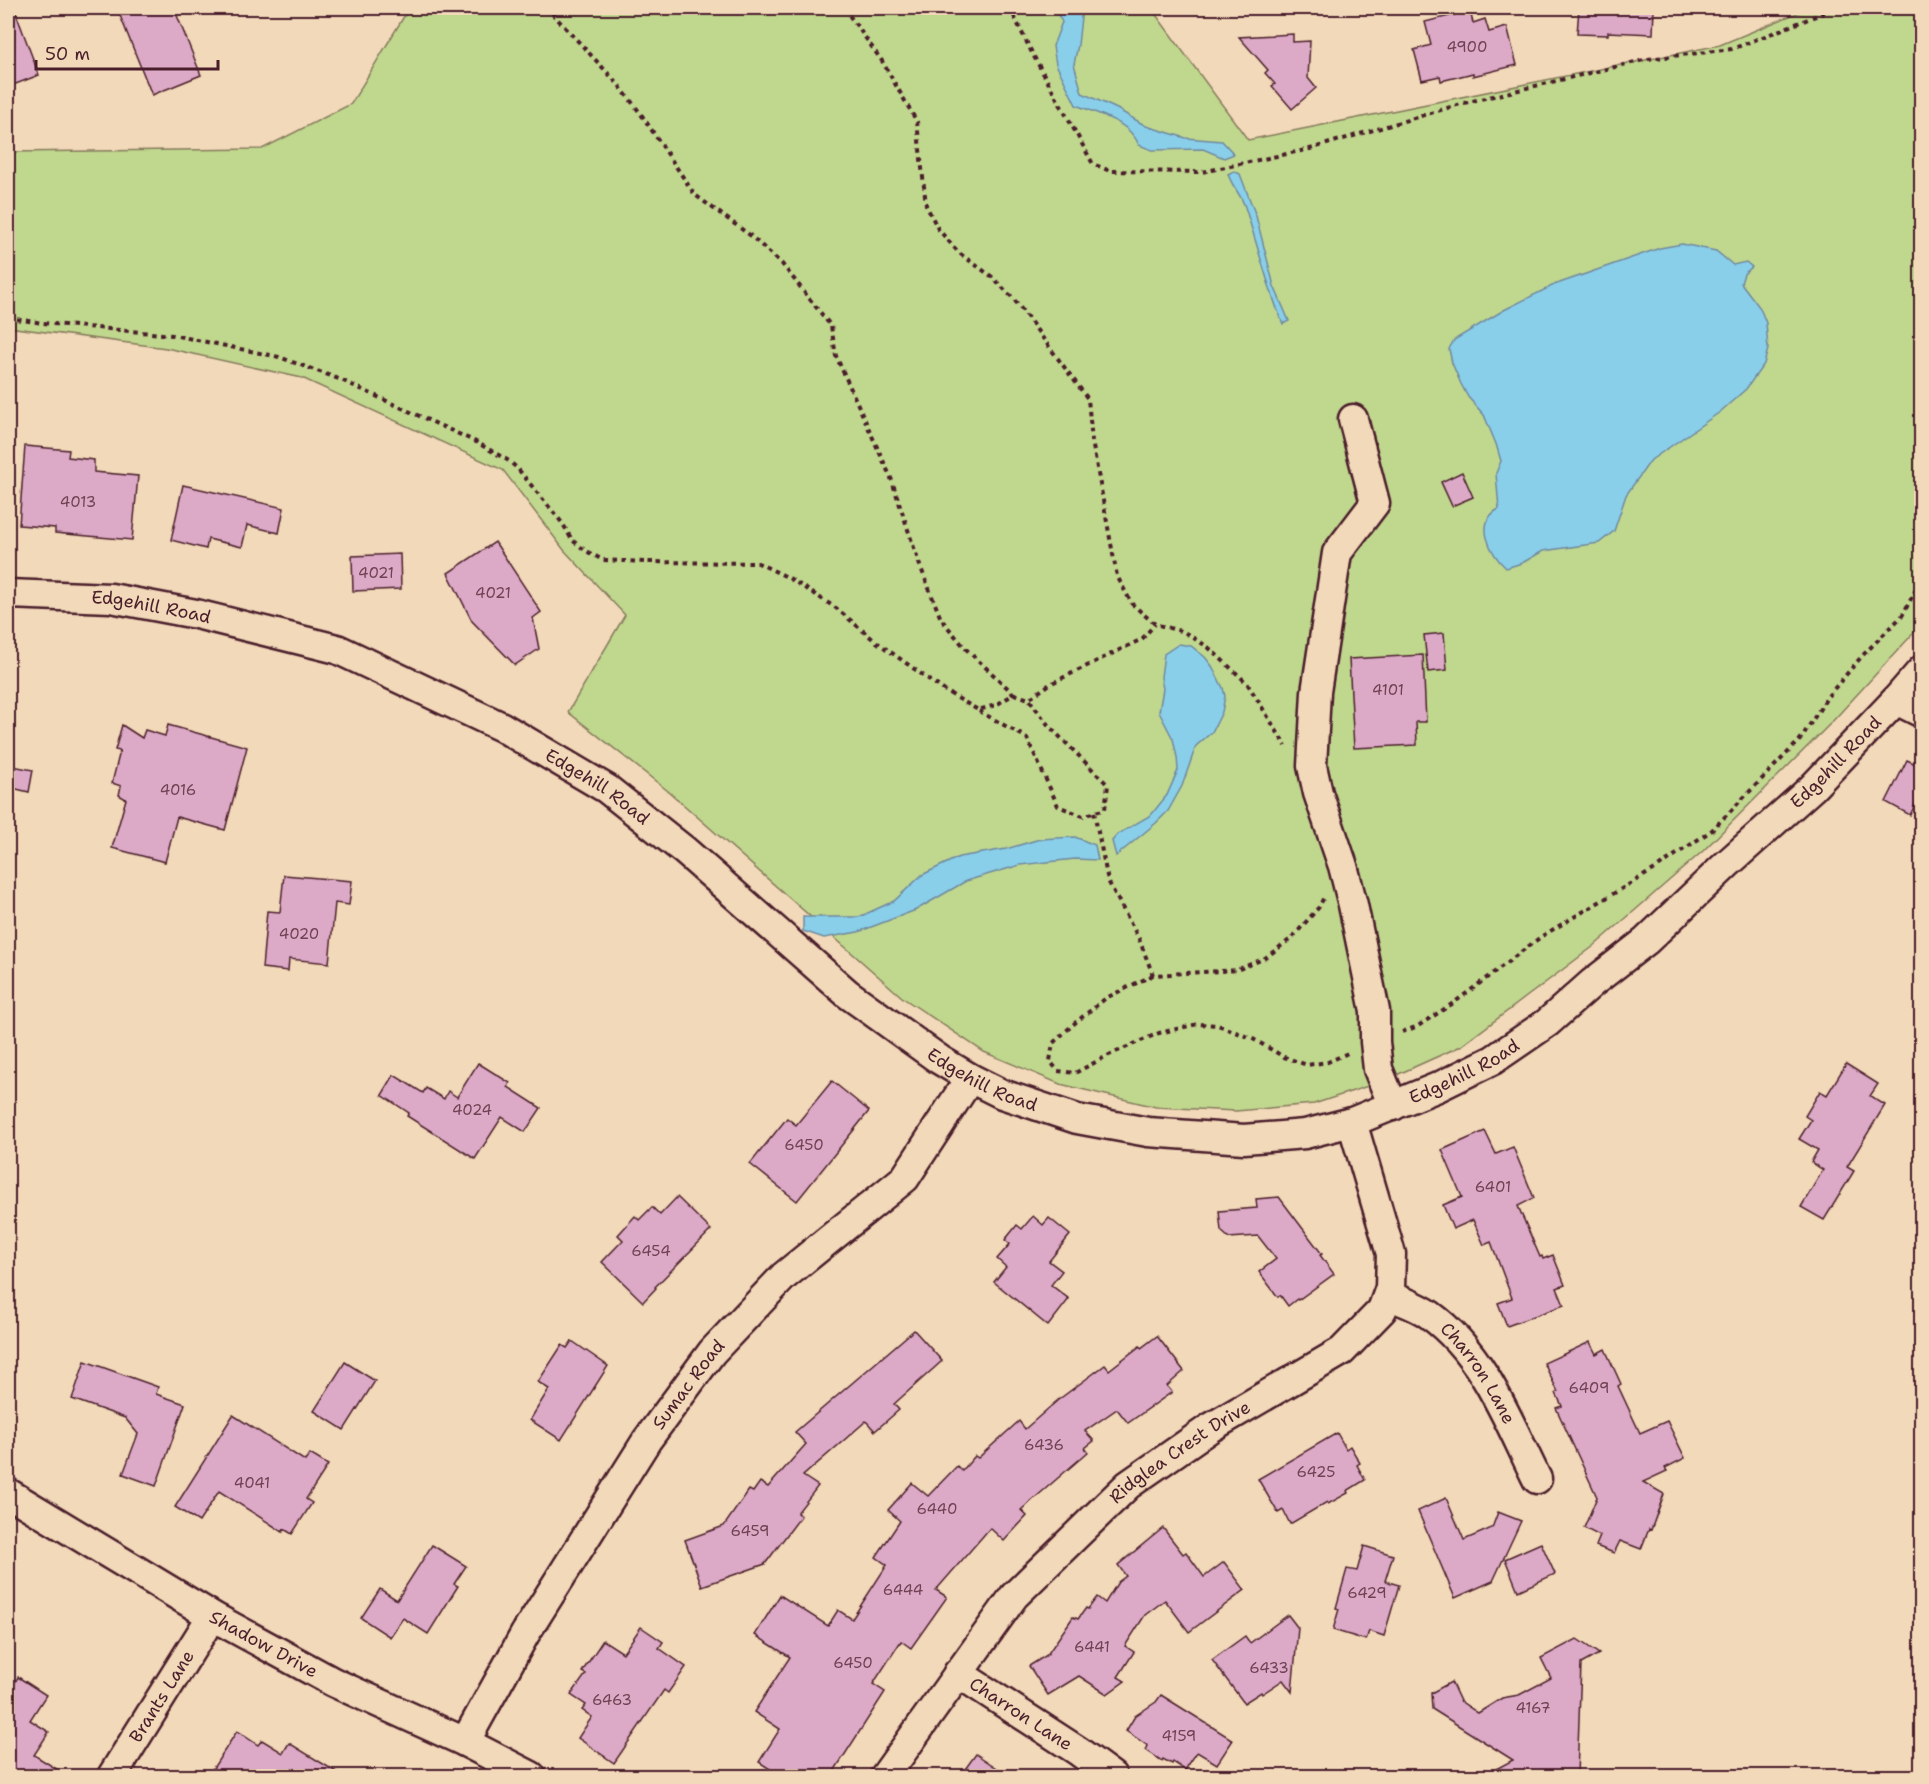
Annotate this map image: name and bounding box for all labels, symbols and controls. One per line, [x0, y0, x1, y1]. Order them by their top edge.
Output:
scale bar [36, 33, 218, 71]
house number: 4900 [1446, 37, 1488, 57]
text: 50 m [45, 42, 90, 66]
house number: 4013 [60, 492, 96, 512]
house number: 4021 [358, 563, 394, 583]
house number: 4021 [475, 583, 511, 603]
street label: Edgehill Road [91, 585, 213, 629]
house number: 4101 [1372, 680, 1404, 700]
street label: Edgehill Road [1785, 711, 1887, 814]
street label: Edgehill Road [541, 743, 655, 830]
house number: 4016 [160, 780, 196, 800]
house number: 4020 [279, 924, 319, 944]
street label: Edgehill Road [1405, 1033, 1524, 1110]
street label: Edgehill Road [922, 1042, 1041, 1117]
house number: 4024 [452, 1100, 492, 1120]
house number: 6450 [784, 1135, 824, 1155]
house number: 6401 [1475, 1177, 1511, 1197]
house number: 6454 [631, 1241, 671, 1261]
street label: Charron Lane [1435, 1317, 1521, 1428]
street label: Sumac Road [647, 1334, 730, 1434]
house number: 6409 [1569, 1378, 1609, 1398]
street label: Ridglea Crest Drive [1104, 1395, 1255, 1509]
house number: 6436 [1024, 1435, 1064, 1455]
house number: 6425 [1297, 1462, 1335, 1482]
house number: 4041 [234, 1473, 270, 1493]
house number: 6440 [917, 1499, 957, 1519]
house number: 6459 [731, 1521, 770, 1541]
house number: 6444 [883, 1580, 923, 1600]
house number: 6429 [1347, 1583, 1387, 1603]
street label: Shadow Drive [205, 1605, 322, 1683]
house number: 6441 [1074, 1637, 1110, 1657]
street label: Brants Lane [124, 1645, 200, 1747]
house number: 6450 [833, 1653, 873, 1673]
house number: 6433 [1249, 1658, 1289, 1678]
street label: Charron Lane [965, 1672, 1077, 1756]
house number: 6463 [592, 1690, 632, 1710]
house number: 4167 [1516, 1698, 1550, 1718]
house number: 4159 [1162, 1726, 1196, 1746]

